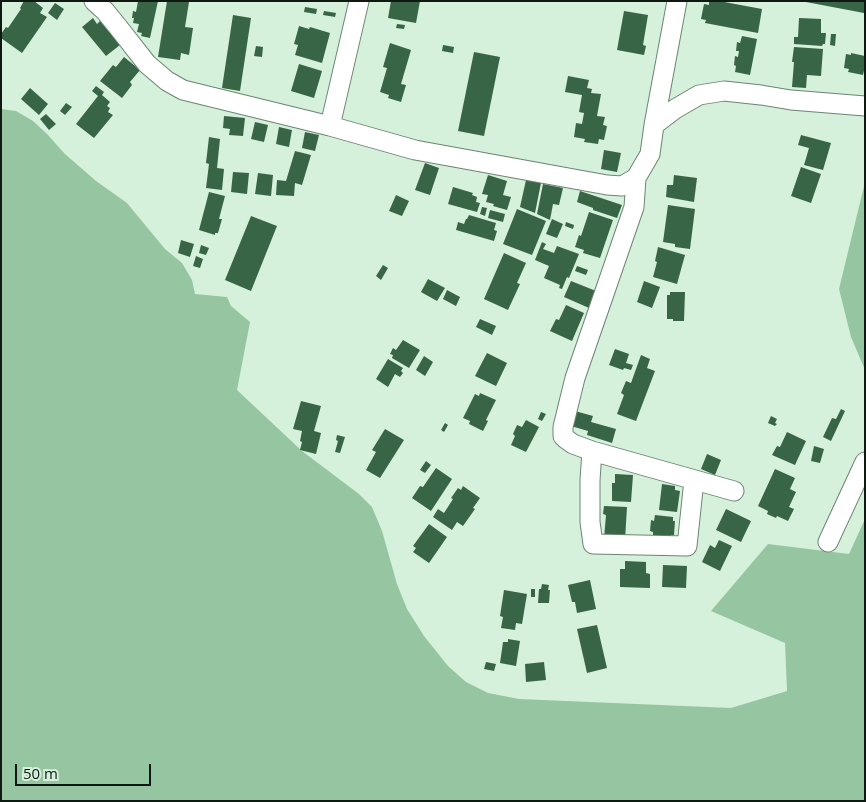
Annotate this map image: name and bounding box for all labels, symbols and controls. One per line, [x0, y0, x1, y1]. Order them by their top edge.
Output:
scale bar [18, 754, 154, 786]
text: 50 m [23, 763, 58, 783]

